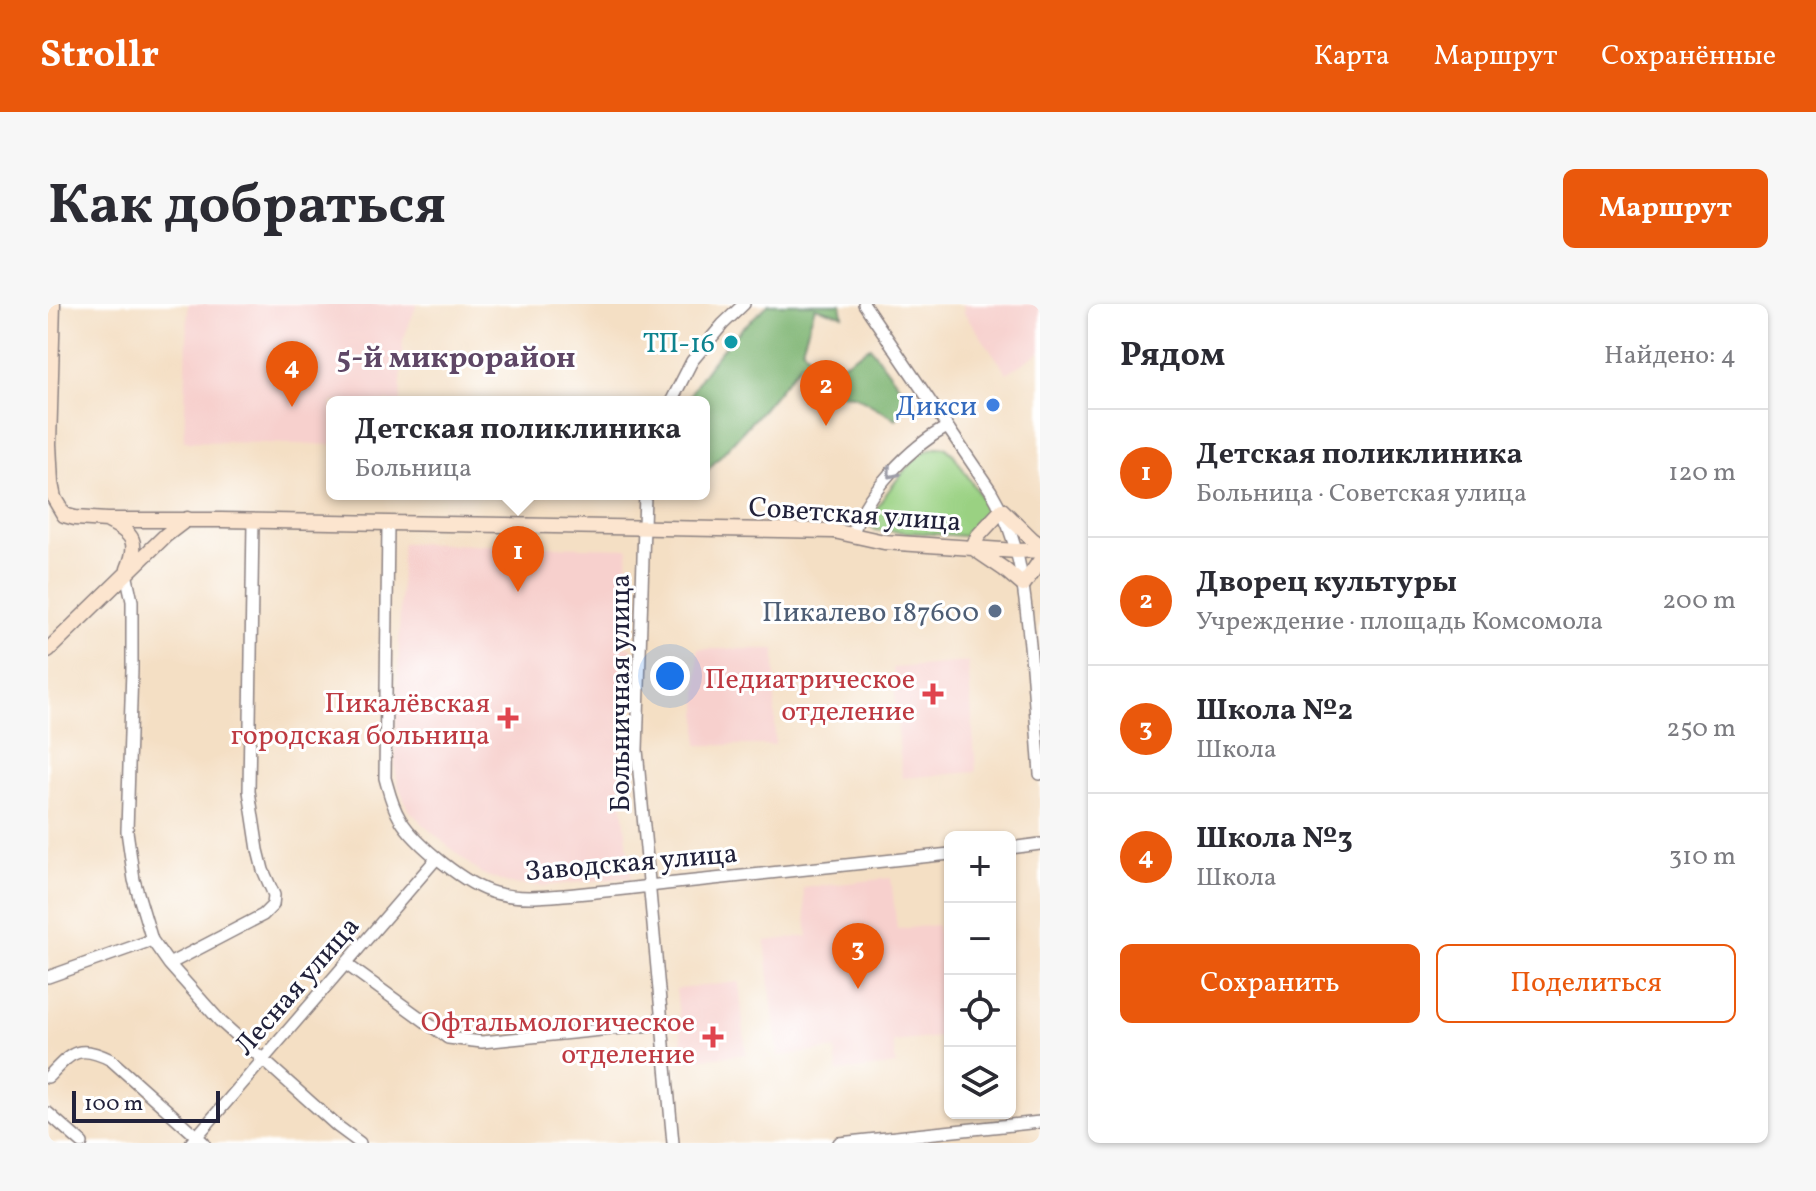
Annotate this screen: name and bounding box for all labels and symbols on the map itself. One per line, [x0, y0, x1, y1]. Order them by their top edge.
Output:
place label: ТП-16 [643, 325, 715, 364]
marker: ТП-16 [722, 333, 740, 351]
district label: 5-й микрорайон [336, 338, 576, 380]
pin: 4 [266, 341, 318, 407]
pin: 2 [800, 360, 852, 426]
place label: Дикси [896, 388, 977, 427]
marker: Дикси [984, 396, 1002, 414]
one-way arrow [887, 464, 902, 478]
street label: Советская улица [747, 489, 963, 542]
pin: 1 [492, 526, 544, 592]
street label: Больничная улица [602, 574, 641, 812]
place label: Пикалево 187600 [762, 594, 979, 633]
marker: Пикалево 187600 [986, 602, 1004, 620]
your location [650, 656, 690, 696]
place label: Педиатрическое отделение [705, 661, 915, 732]
marker: Педиатрическое отделение [922, 683, 944, 705]
place label: Пикалёвская городская больница [231, 685, 490, 756]
marker: Пикалёвская городская больница [497, 707, 519, 729]
street label: Заводская улица [523, 835, 739, 892]
street label: Лесная улица [226, 909, 369, 1065]
pin: 3 [832, 923, 884, 989]
place label: Офтальмологическое отделение [421, 1004, 695, 1075]
marker: Офтальмологическое отделение [702, 1026, 724, 1048]
scale bar [72, 1087, 220, 1123]

